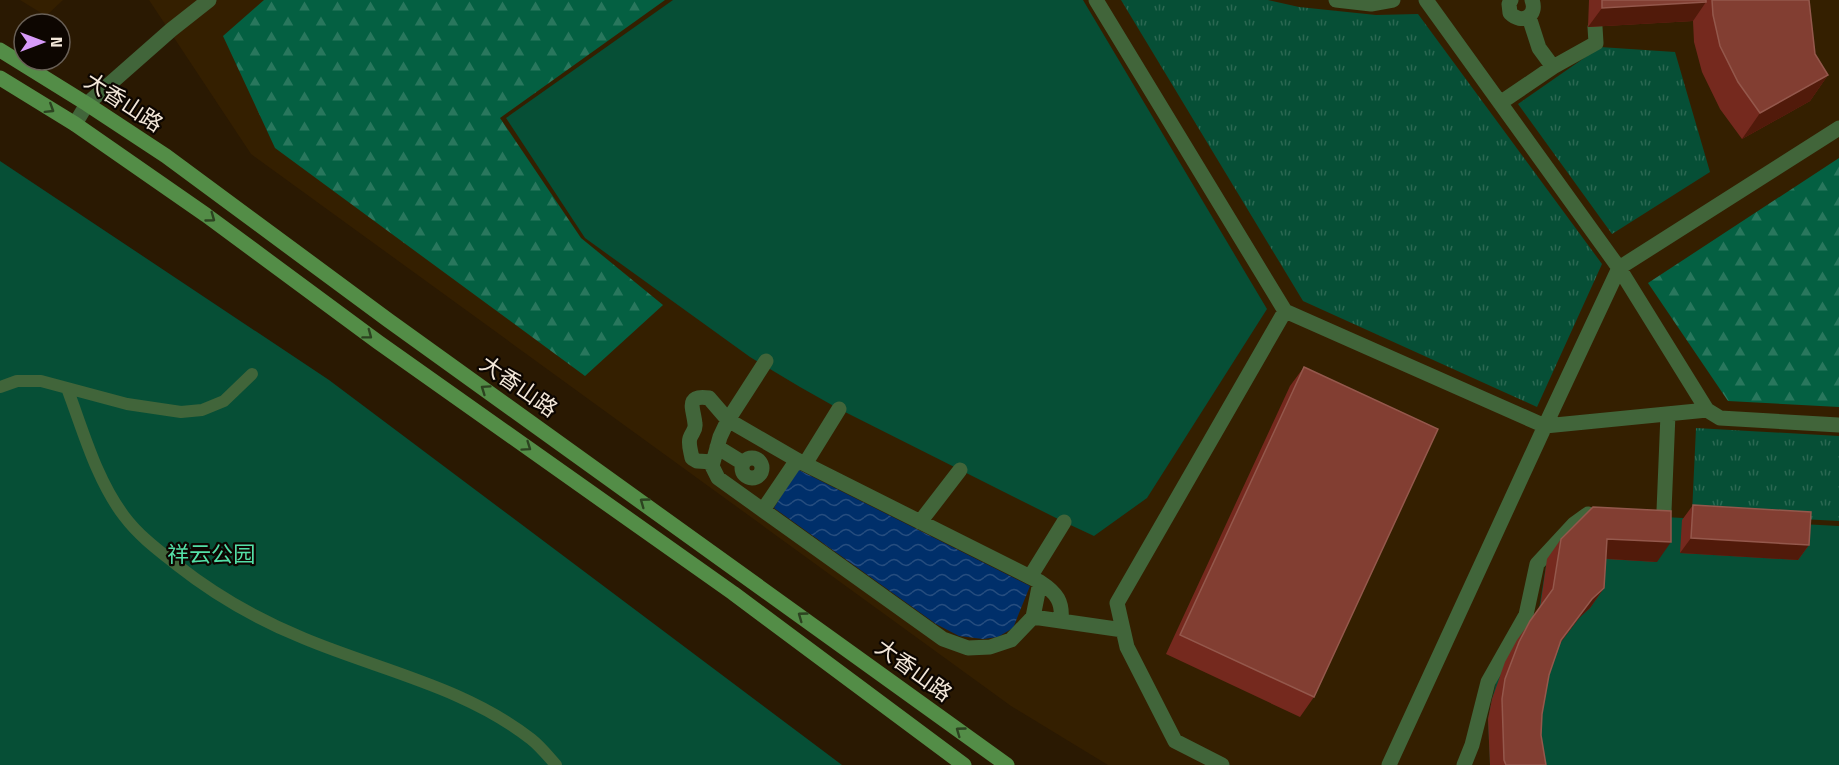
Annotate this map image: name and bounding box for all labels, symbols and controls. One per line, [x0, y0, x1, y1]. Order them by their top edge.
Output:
north arrow [12, 12, 72, 72]
text: N [45, 36, 69, 48]
street label: 大香山路 [78, 64, 170, 140]
one-way arrow [44, 101, 54, 113]
one-way arrow [205, 211, 216, 222]
one-way arrow [361, 327, 372, 338]
street label: 大香山路 [473, 347, 565, 425]
one-way arrow [480, 385, 491, 396]
one-way arrow [520, 440, 531, 451]
one-way arrow [639, 498, 650, 509]
park label: 祥云公园 [167, 537, 255, 571]
one-way arrow [797, 613, 808, 624]
street label: 大香山路 [868, 630, 960, 710]
one-way arrow [955, 727, 966, 738]

